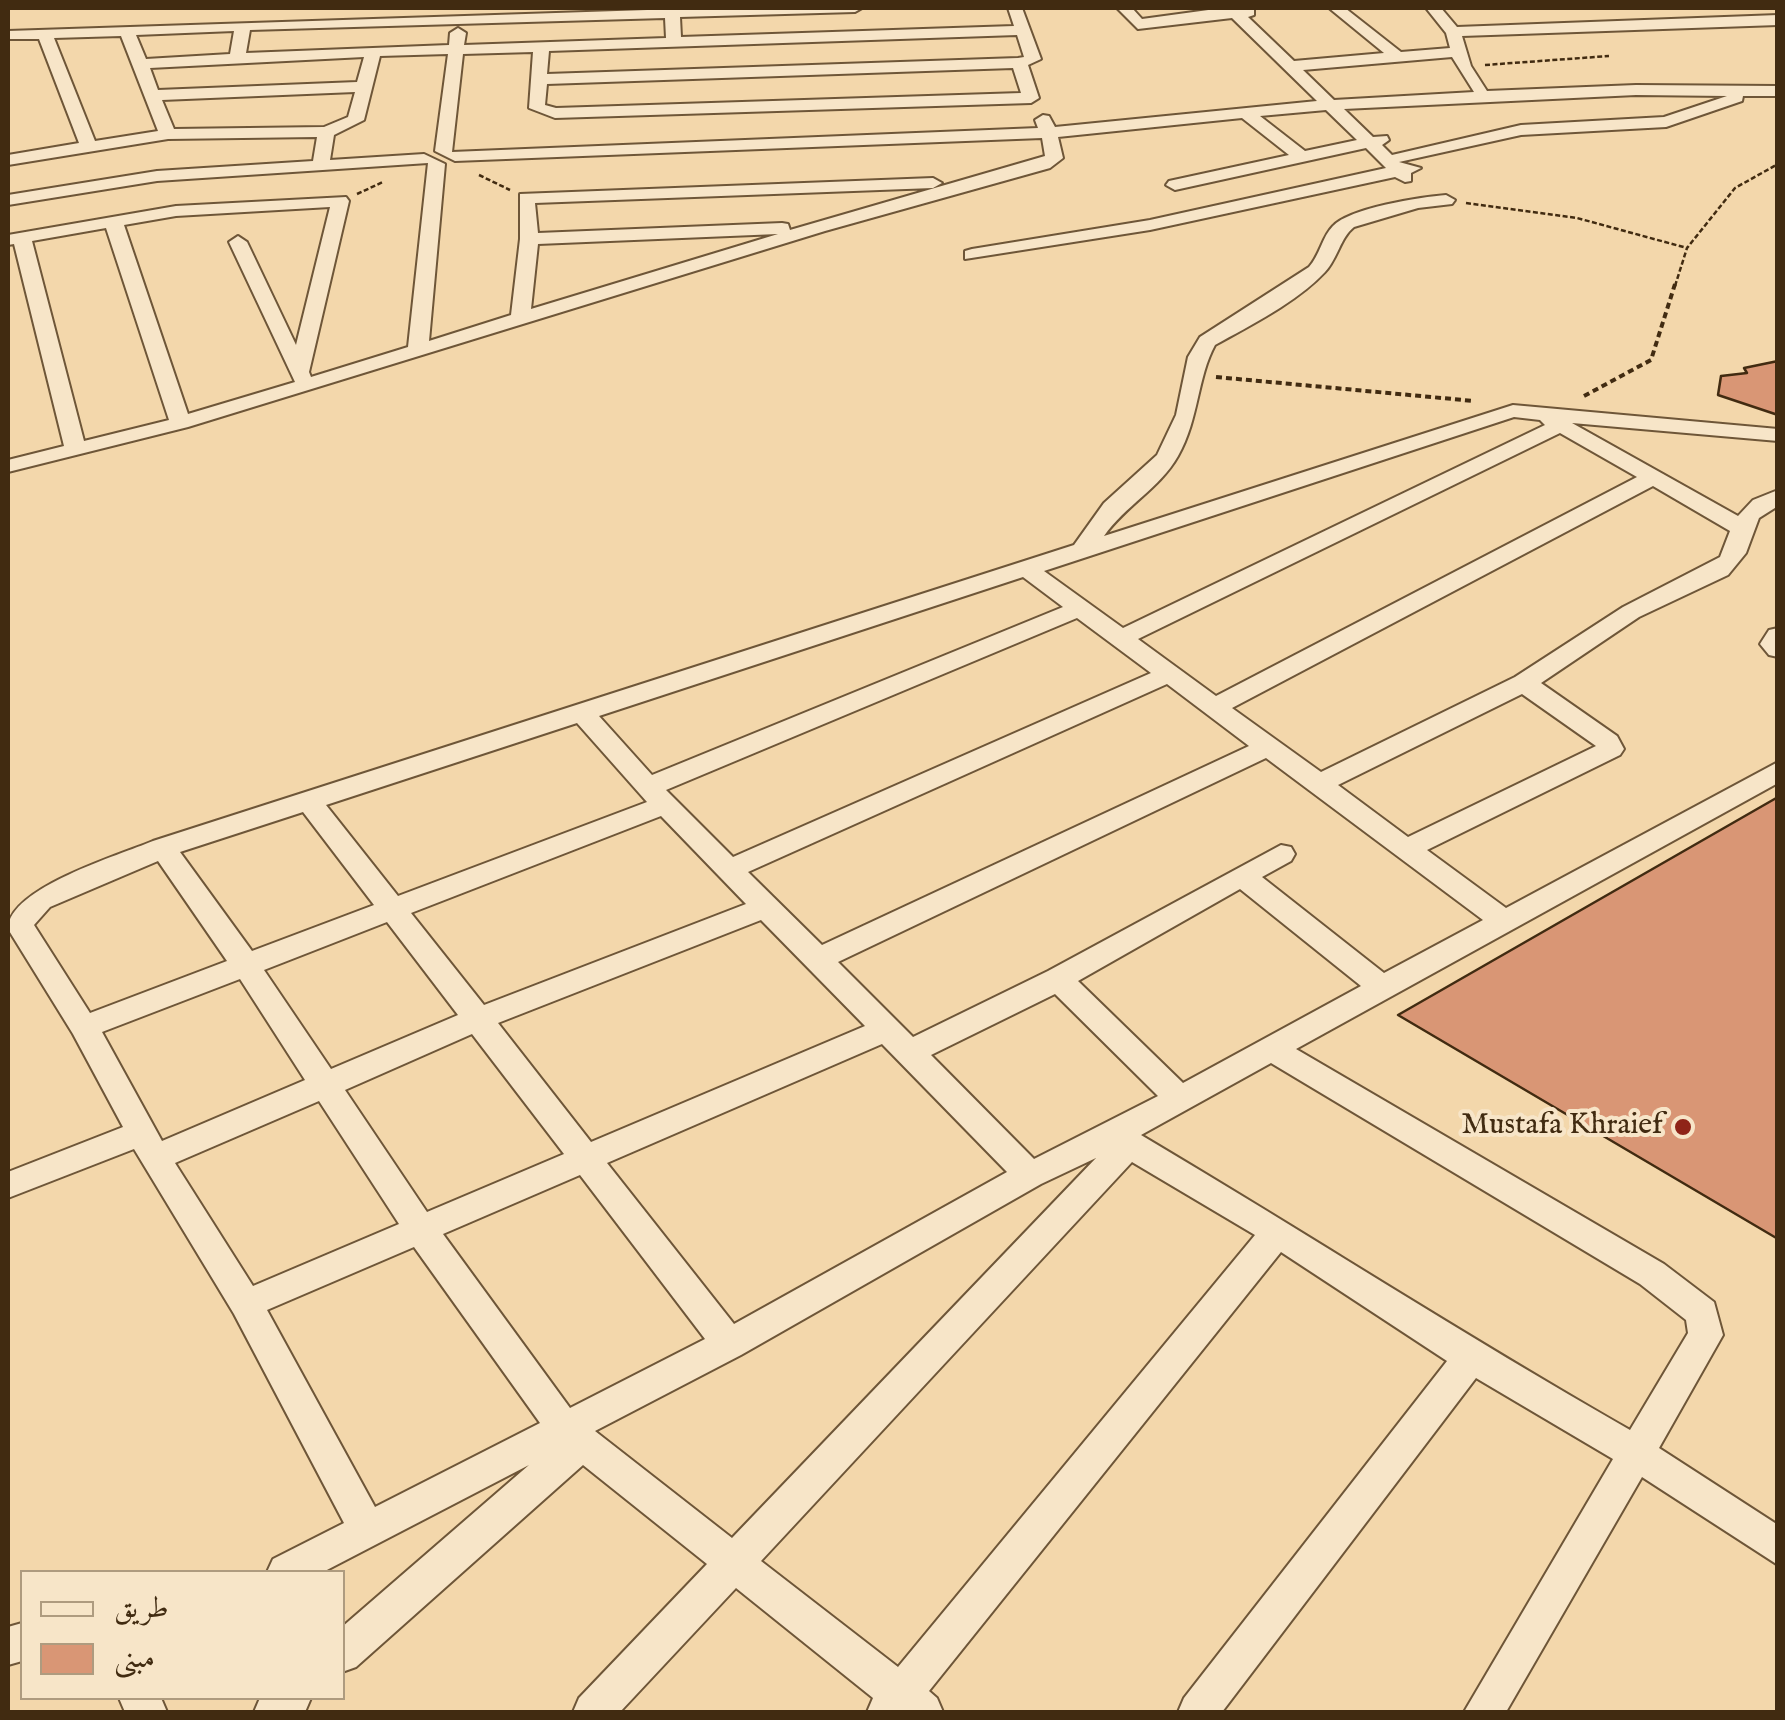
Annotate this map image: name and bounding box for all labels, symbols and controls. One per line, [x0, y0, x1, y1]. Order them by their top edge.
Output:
place label: Mustafa Khraief [1461, 1109, 1663, 1145]
marker: Mustafa Khraief [1672, 1116, 1694, 1138]
legend [20, 1570, 345, 1700]
text: طريق [114, 1590, 169, 1628]
text: مبنى [114, 1640, 155, 1678]

